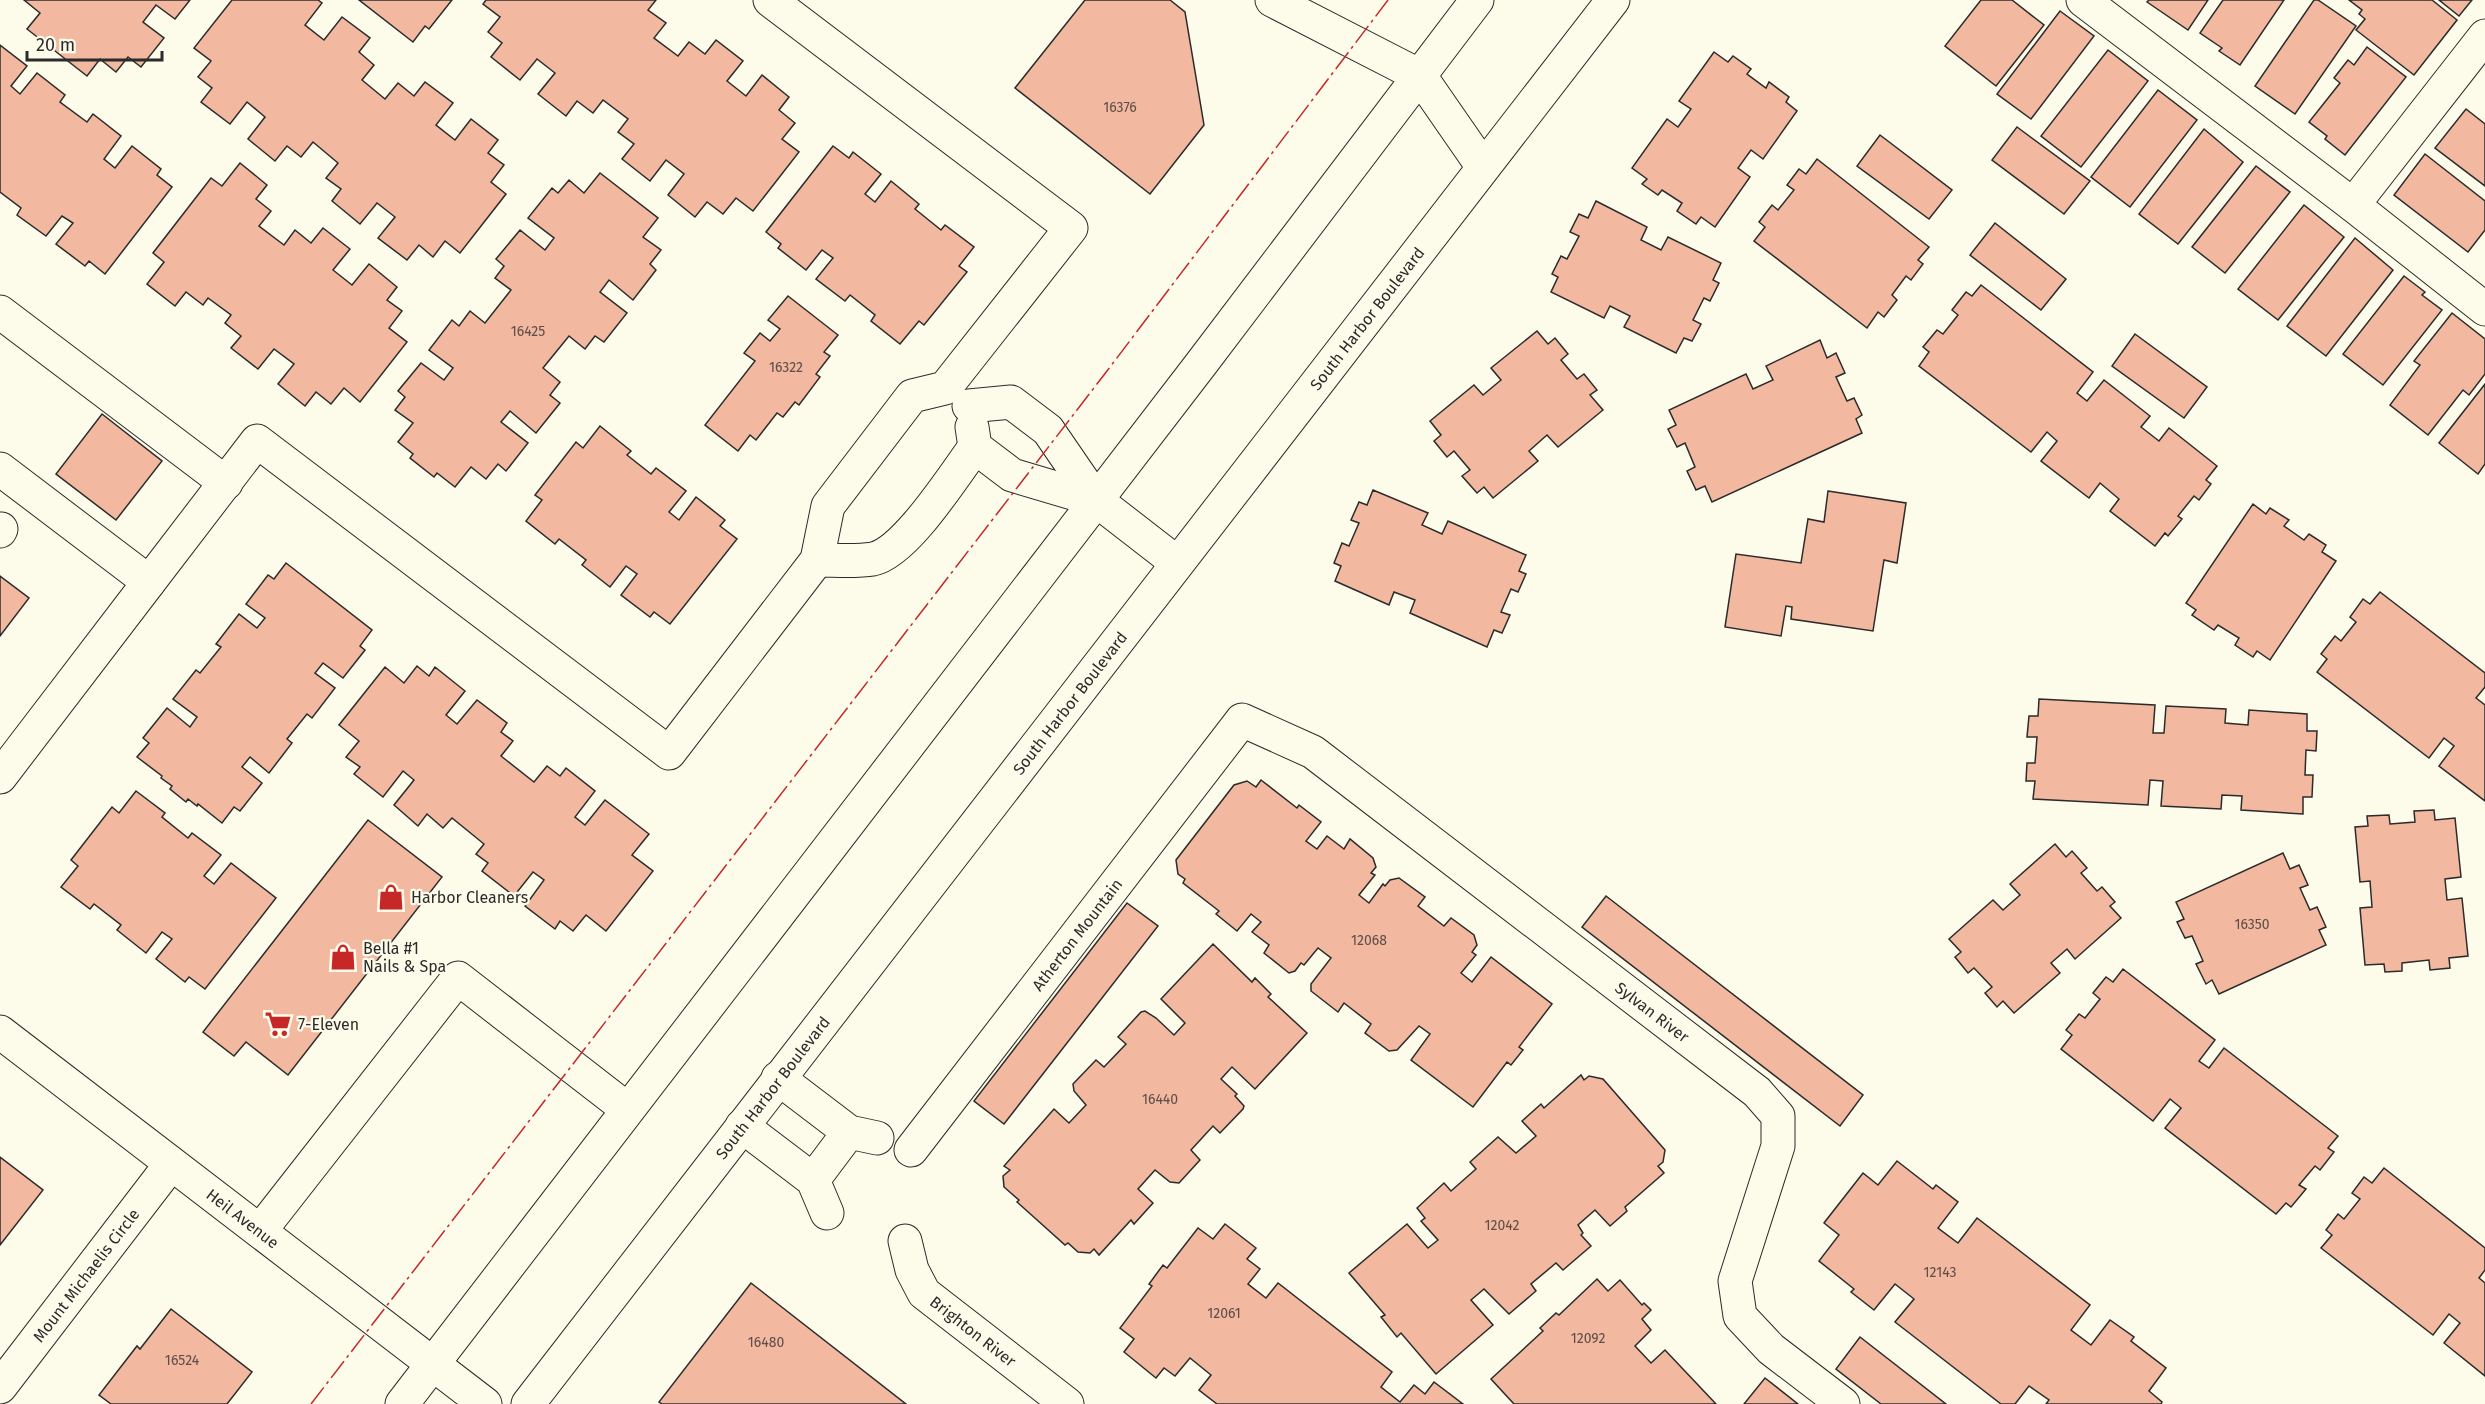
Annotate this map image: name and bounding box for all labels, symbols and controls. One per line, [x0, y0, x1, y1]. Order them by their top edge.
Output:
scale bar [27, 24, 162, 62]
text: 20 m [36, 34, 75, 56]
house number: 16376 [1103, 99, 1137, 116]
street label: South Harbor Boulevard [1306, 243, 1428, 394]
house number: 16425 [511, 323, 545, 340]
house number: 16322 [769, 359, 803, 376]
street label: South Harbor Boulevard [1009, 628, 1131, 778]
street label: Atherton Mountain [1028, 875, 1126, 994]
shop icon: Harbor Cleaners [376, 882, 406, 912]
place label: Harbor Cleaners [411, 888, 528, 907]
house number: 16350 [2234, 916, 2270, 933]
house number: 12068 [1351, 932, 1387, 949]
place label: Bella #1 Nails & Spa [363, 939, 446, 976]
shop icon: Bella #1 Nails & Spa [328, 942, 358, 972]
street label: Sylvan River [1612, 978, 1694, 1047]
supermarket icon: 7-Eleven [263, 1009, 293, 1039]
street label: South Harbor Boulevard [711, 1012, 834, 1163]
place label: 7-Eleven [298, 1015, 359, 1034]
house number: 16440 [1142, 1091, 1178, 1108]
street label: Heil Avenue [203, 1184, 283, 1252]
street label: Mount Michaelis Circle [29, 1205, 143, 1346]
house number: 12042 [1485, 1217, 1520, 1234]
house number: 12143 [1924, 1264, 1956, 1281]
street label: Brighton River [926, 1292, 1021, 1371]
house number: 12061 [1207, 1305, 1241, 1322]
house number: 12092 [1571, 1330, 1605, 1347]
house number: 16480 [748, 1334, 784, 1351]
house number: 16524 [165, 1352, 200, 1369]

